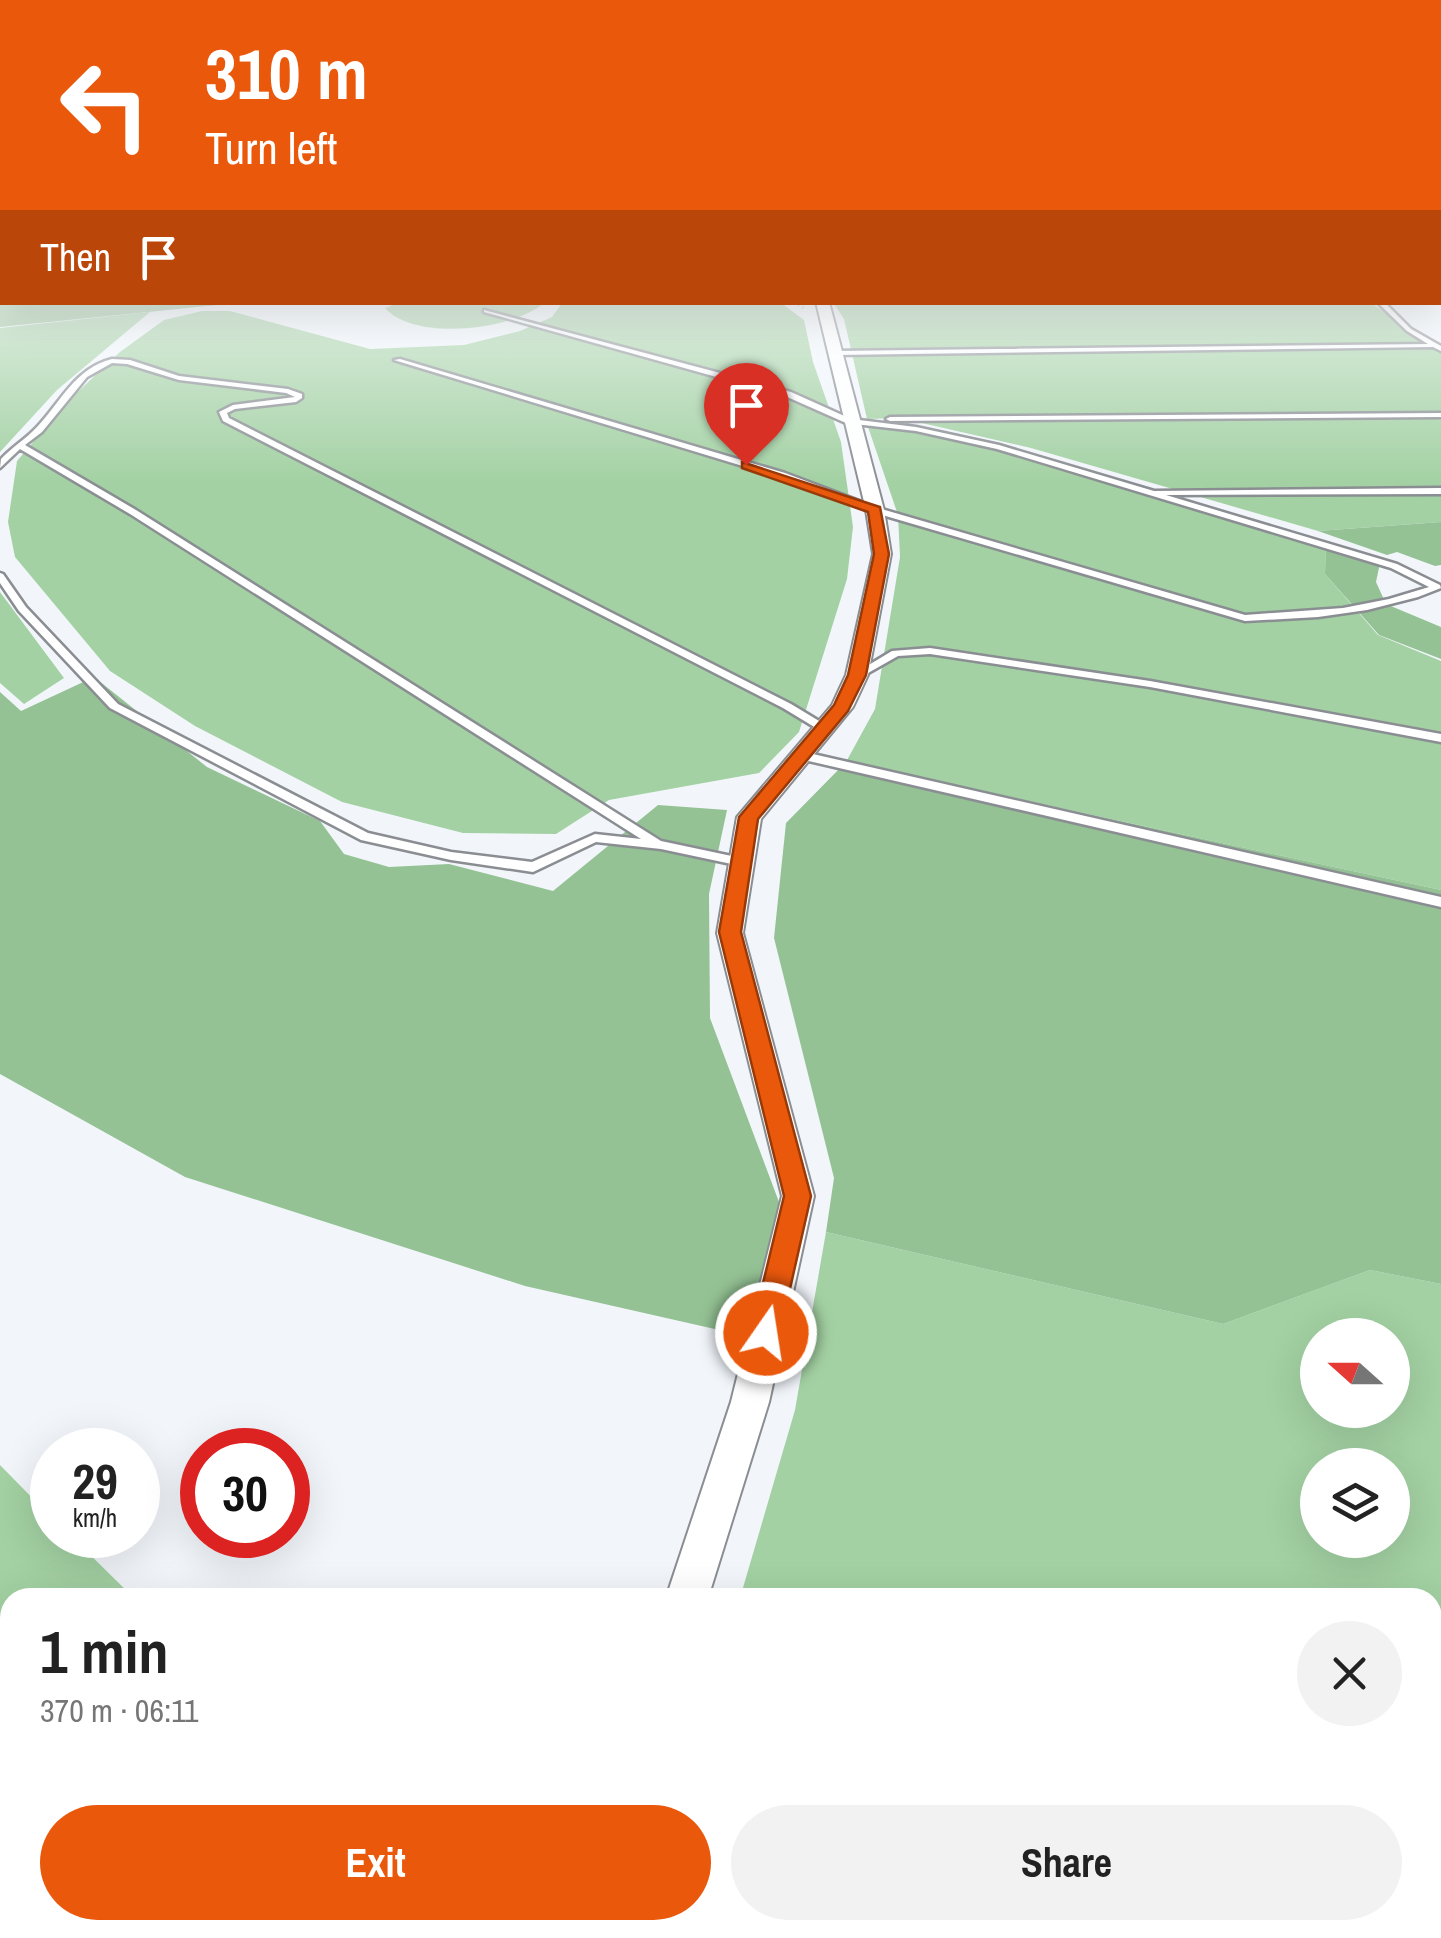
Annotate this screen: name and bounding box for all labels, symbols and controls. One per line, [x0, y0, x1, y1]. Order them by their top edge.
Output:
text: 310 m [205, 27, 368, 121]
icon: left [40, 40, 170, 170]
text: Turn left [205, 117, 337, 178]
icon: arrive [131, 230, 186, 285]
text: Then [40, 232, 111, 283]
pin [704, 363, 789, 466]
icon: arrive [719, 378, 774, 433]
position arrow [714, 1281, 818, 1385]
north arrow [1300, 1318, 1410, 1428]
map controls [1300, 1318, 1410, 1558]
speed limit sign: 30 [180, 1428, 310, 1558]
text: 29 [72, 1447, 118, 1515]
button: layers [1300, 1448, 1410, 1558]
text: km/h [73, 1501, 117, 1535]
text: 1 min [40, 1611, 169, 1692]
button: close [1297, 1621, 1402, 1726]
text: 370 m · 06:11 [40, 1689, 199, 1732]
button: Exit [40, 1805, 711, 1920]
button: Share [731, 1805, 1402, 1920]

